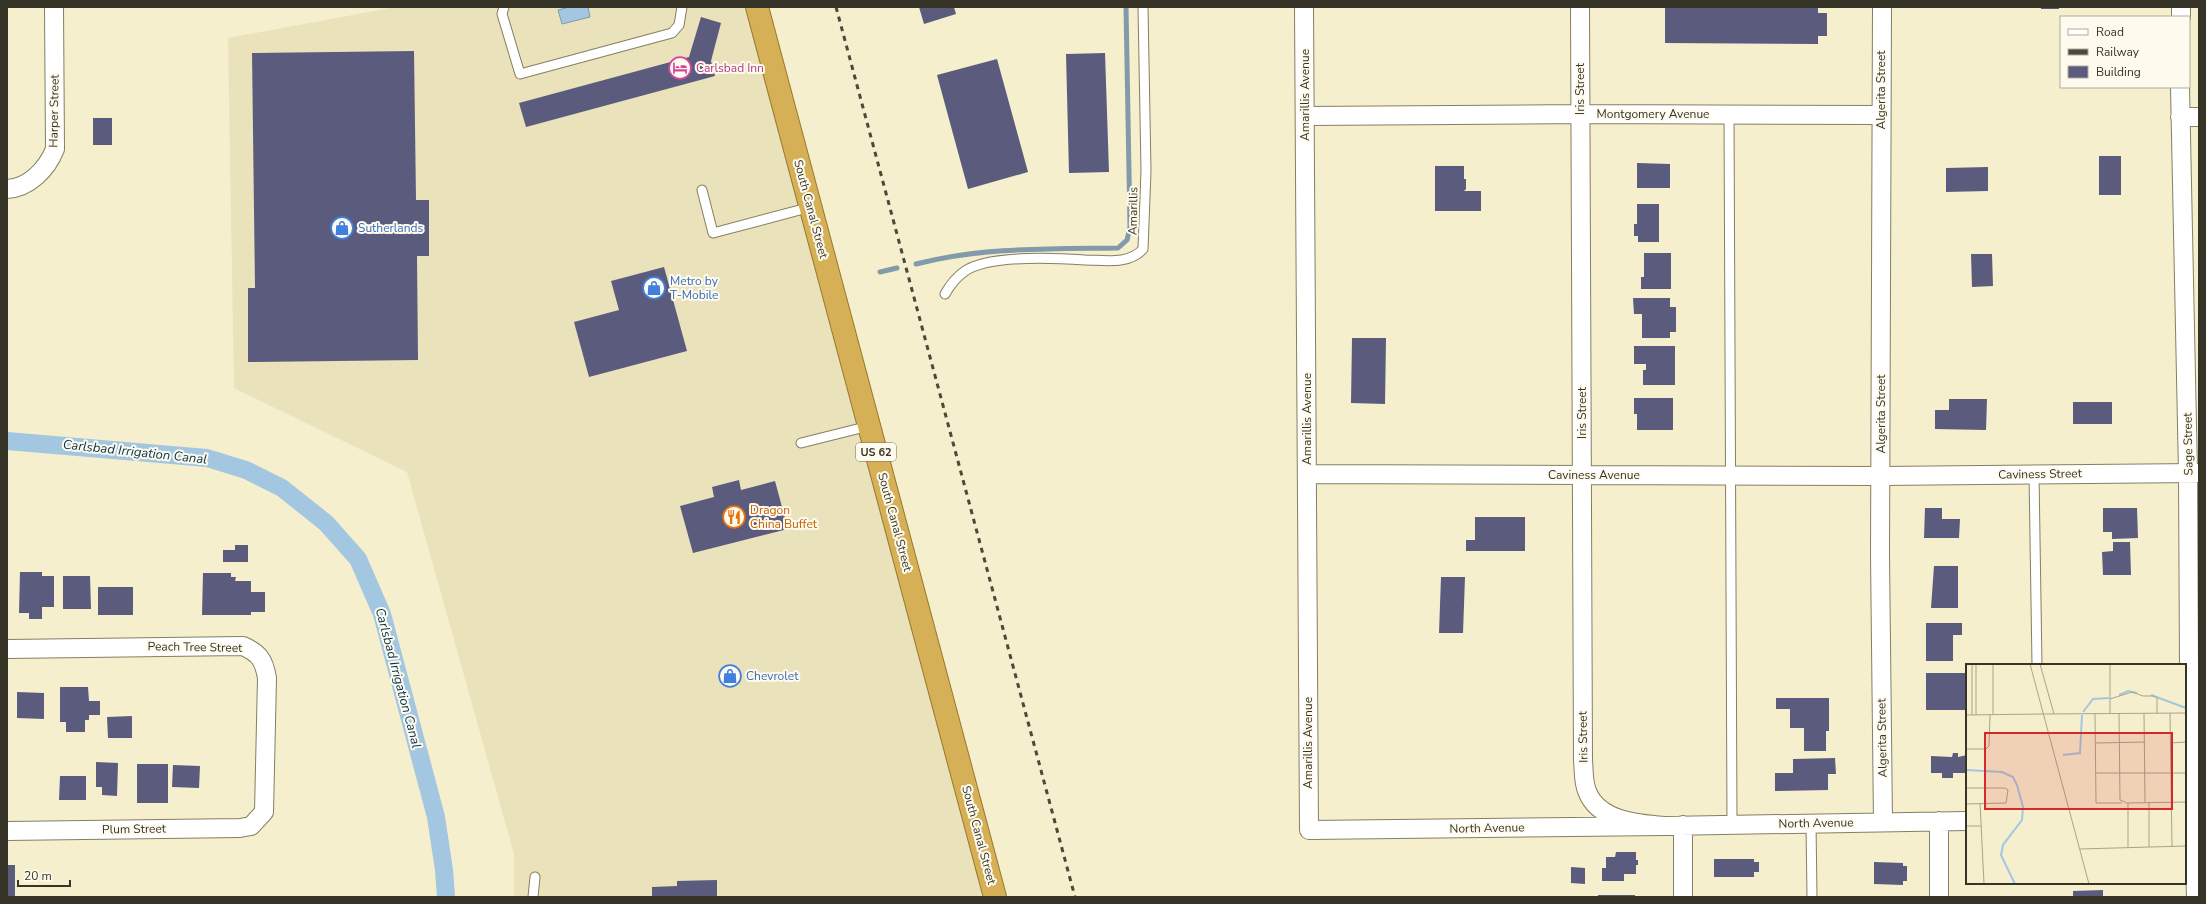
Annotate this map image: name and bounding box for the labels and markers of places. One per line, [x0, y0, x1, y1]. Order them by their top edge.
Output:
hotel icon: Carlsbad Inn [667, 55, 693, 81]
place label: Carlsbad Inn [696, 60, 764, 76]
shop icon: Sutherlands [329, 215, 355, 241]
place label: Sutherlands [358, 220, 424, 236]
place label: Metro by T-Mobile [670, 273, 719, 303]
shop icon: Metro by T-Mobile [641, 275, 667, 301]
place label: Dragon China Buffet [750, 502, 818, 532]
restaurant icon: Dragon China Buffet [721, 504, 747, 530]
shop icon: Chevrolet [717, 663, 743, 689]
place label: Chevrolet [746, 668, 799, 684]

